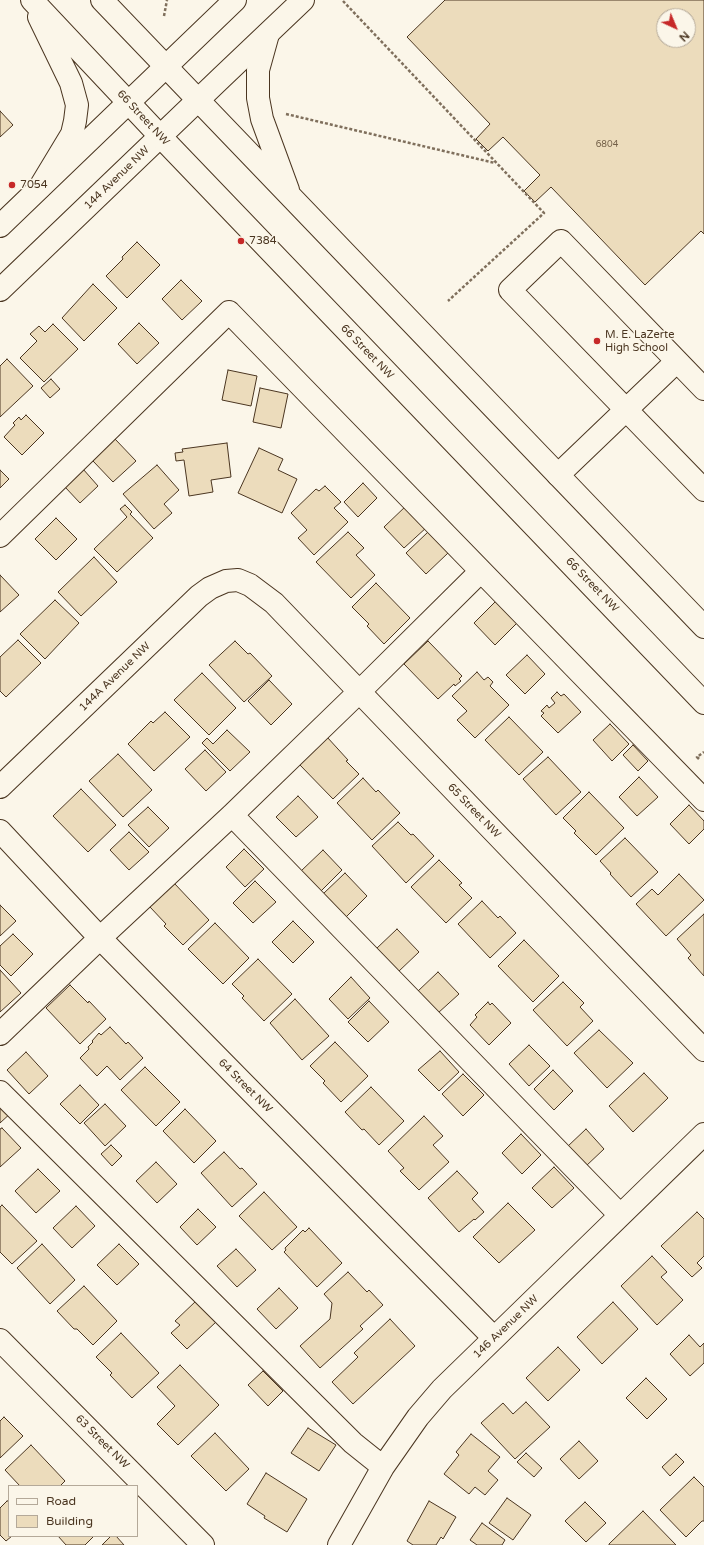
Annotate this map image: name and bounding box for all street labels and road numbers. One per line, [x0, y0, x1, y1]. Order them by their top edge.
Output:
street label: 66 Street NW [114, 88, 172, 148]
street label: 144 Avenue NW [82, 143, 152, 213]
street label: 66 Street NW [338, 322, 396, 382]
street label: 66 Street NW [563, 555, 621, 615]
street label: 144A Avenue NW [77, 640, 153, 714]
street label: 65 Street NW [445, 781, 503, 841]
street label: 64 Street NW [215, 1056, 275, 1116]
street label: 146 Avenue NW [471, 1292, 541, 1362]
street label: 63 Street NW [72, 1412, 132, 1472]

